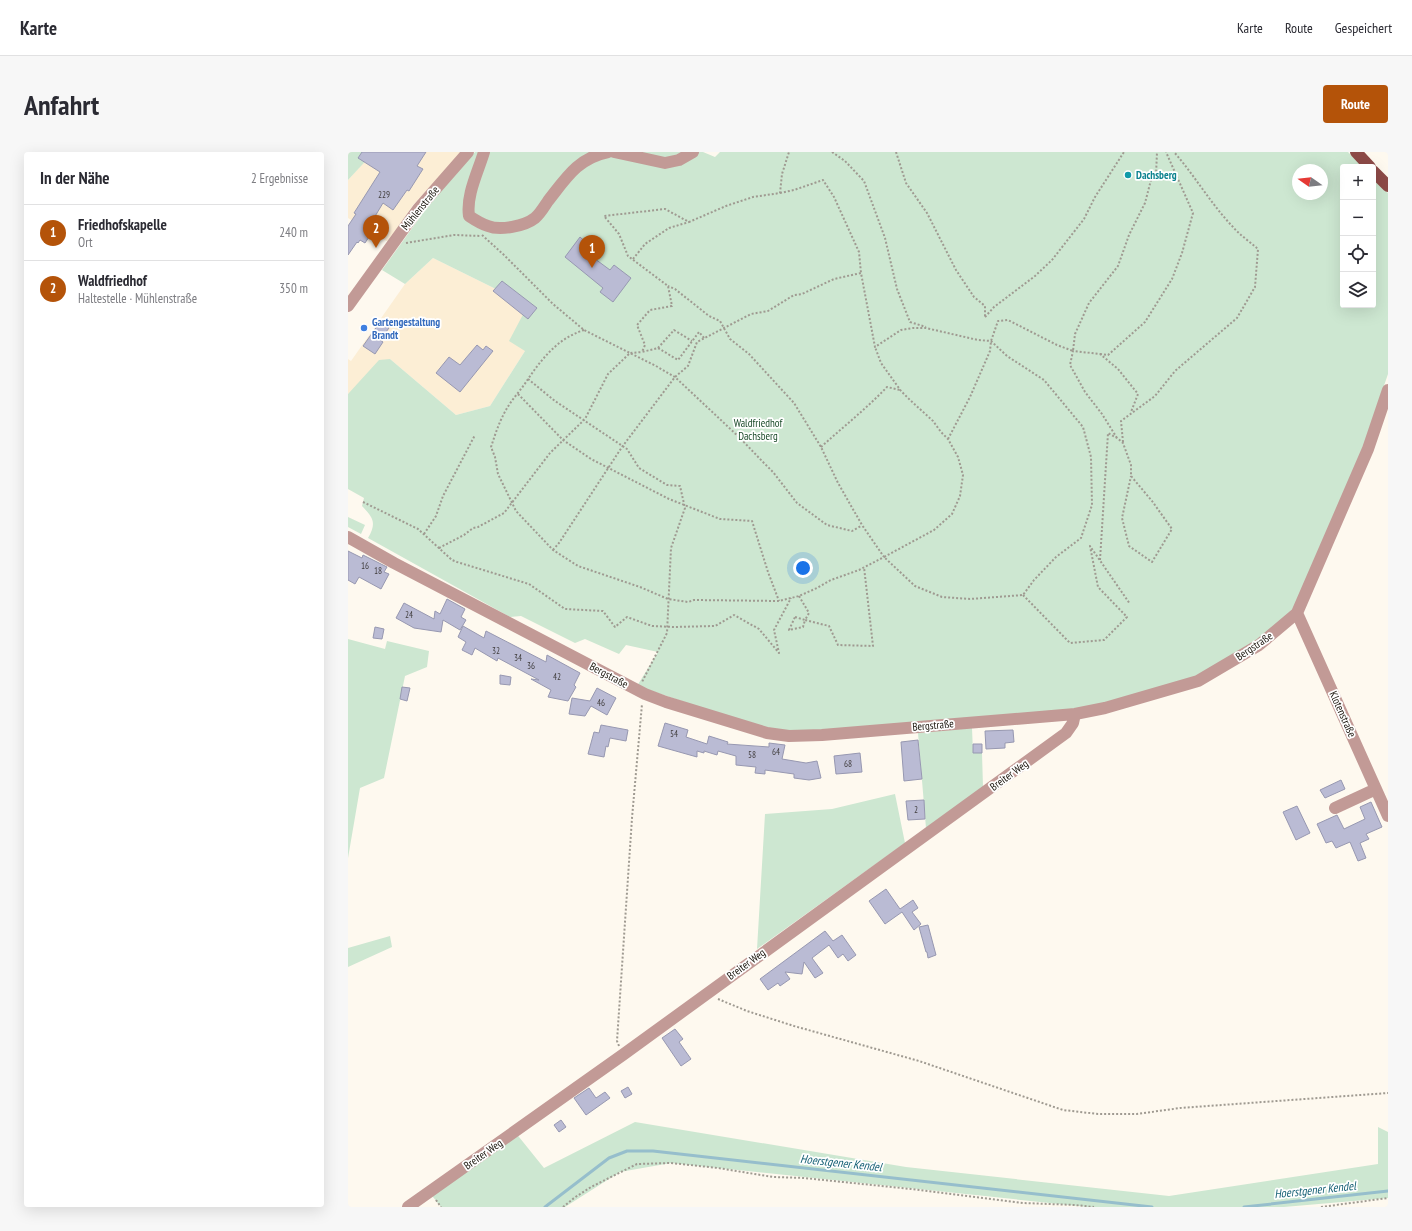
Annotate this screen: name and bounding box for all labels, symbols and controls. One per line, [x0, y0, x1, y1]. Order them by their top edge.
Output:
text: Karte [20, 16, 57, 40]
text: Karte [1237, 19, 1263, 37]
text: Route [1285, 19, 1313, 37]
text: Gespeichert [1335, 19, 1392, 37]
button: Route [1323, 85, 1388, 123]
text: Anfahrt [24, 86, 99, 123]
north arrow [1292, 164, 1328, 200]
map controls [1340, 164, 1376, 308]
button: + [1340, 164, 1376, 200]
text: In der Nähe [40, 167, 110, 189]
place label: Dachsberg [1136, 168, 1177, 182]
text: 2 Ergebnisse [251, 170, 308, 187]
marker: Dachsberg [1123, 170, 1133, 180]
street label: Mühlenstraße [398, 183, 442, 233]
house number: 229 [378, 189, 390, 200]
button: − [1340, 200, 1376, 236]
text: Friedhofskapelle [78, 215, 167, 234]
pin: 2 [363, 215, 389, 248]
text: 1 [50, 224, 56, 241]
text: 240 m [279, 224, 308, 241]
text: Ort [78, 234, 93, 251]
pin: 1 [579, 235, 605, 268]
button: locate [1340, 236, 1376, 272]
text: Waldfriedhof [78, 271, 147, 290]
button: layers [1340, 272, 1376, 308]
text: 2 [50, 280, 56, 297]
text: 350 m [279, 280, 308, 297]
text: Haltestelle · Mühlenstraße [78, 290, 197, 307]
place label: Gartengestaltung Brandt [372, 315, 440, 342]
marker: Gartengestaltung Brandt [359, 323, 369, 333]
park label: Waldfriedhof Dachsberg [734, 416, 783, 443]
your location [793, 558, 813, 578]
house number: 16 [361, 560, 369, 571]
house number: 18 [374, 565, 382, 576]
house number: 24 [405, 609, 413, 620]
street label: Bergstraße [1233, 628, 1276, 663]
house number: 32 [492, 645, 500, 656]
house number: 34 [514, 652, 522, 663]
street label: Bergstraße [587, 659, 631, 691]
house number: 36 [527, 660, 535, 671]
house number: 42 [553, 671, 561, 682]
street label: Klotenstraße [1327, 689, 1360, 740]
house number: 46 [597, 697, 605, 708]
street label: Bergstraße [912, 716, 955, 734]
house number: 54 [670, 728, 678, 739]
house number: 64 [772, 746, 780, 757]
house number: 58 [748, 749, 756, 760]
street label: Breiter Weg [987, 756, 1031, 794]
house number: 68 [844, 758, 852, 769]
house number: 2 [914, 804, 918, 815]
street label: Breiter Weg [724, 945, 768, 983]
street label: Breiter Weg [461, 1136, 505, 1172]
water label: Hoerstgener Kendel [800, 1151, 884, 1174]
water label: Hoerstgener Kendel [1273, 1178, 1358, 1201]

